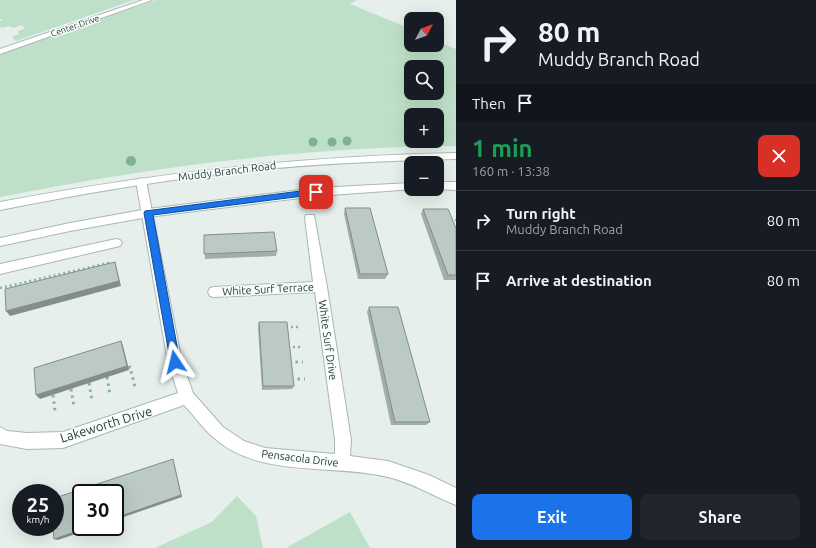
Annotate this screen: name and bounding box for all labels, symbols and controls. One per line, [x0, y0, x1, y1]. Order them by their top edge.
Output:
north arrow [404, 12, 444, 52]
map controls [404, 12, 444, 196]
street label: Center Drive [49, 13, 101, 39]
icon: right [472, 16, 524, 68]
text: 80 m [538, 16, 600, 47]
text: Muddy Branch Road [538, 49, 700, 69]
button: search [404, 60, 444, 100]
icon: arrive [514, 92, 536, 114]
text: Then [472, 95, 506, 112]
button: + [404, 108, 444, 148]
text: 1 min [472, 135, 533, 162]
button: close [758, 135, 800, 177]
button: − [404, 156, 444, 196]
street label: Muddy Branch Road [177, 159, 277, 183]
text: 160 m · 13:38 [472, 164, 550, 178]
pin [299, 175, 333, 209]
icon: arrive [305, 181, 327, 203]
text: Turn right [506, 205, 576, 222]
icon: right [472, 210, 494, 232]
text: 80 m [767, 212, 800, 229]
text: Muddy Branch Road [506, 222, 623, 236]
icon: arrive [472, 270, 494, 292]
text: Arrive at destination [506, 272, 652, 289]
text: 80 m [767, 272, 800, 289]
street label: White Surf Terrace [222, 281, 314, 297]
street label: White Surf Drive [316, 299, 340, 381]
position arrow [154, 341, 196, 383]
street label: Lakeworth Drive [58, 403, 154, 445]
street label: Pensacola Drive [261, 447, 339, 469]
speed limit sign: 30 [72, 484, 124, 536]
text: 25 [27, 493, 49, 516]
button: Exit [472, 494, 632, 540]
button: Share [640, 494, 800, 540]
text: km/h [26, 514, 50, 525]

